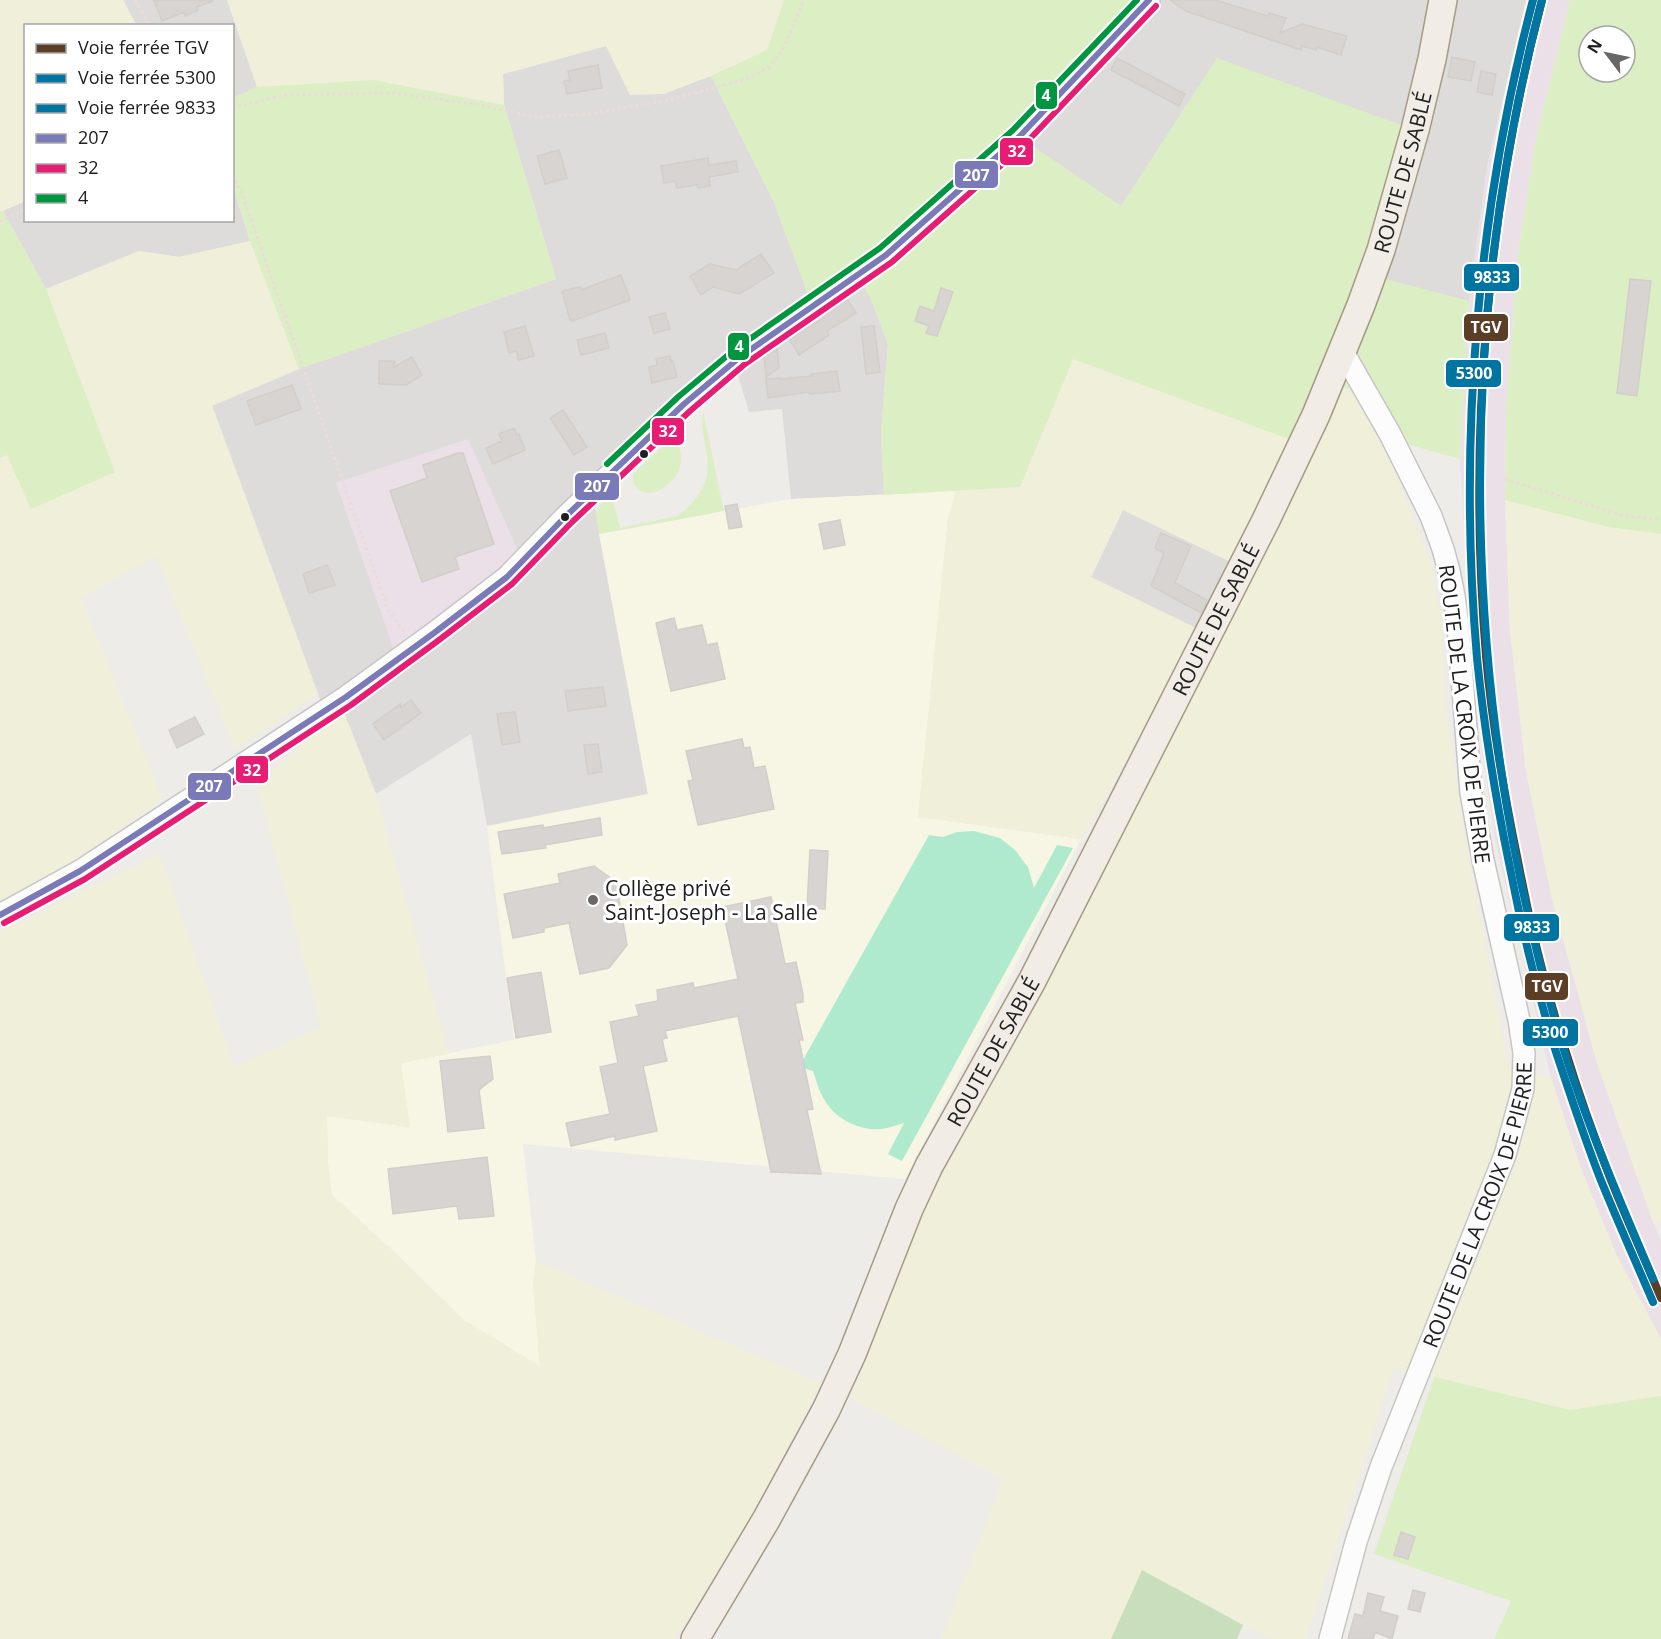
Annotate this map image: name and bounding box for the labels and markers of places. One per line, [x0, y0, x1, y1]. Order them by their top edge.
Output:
unlabelled marker [638, 448, 650, 460]
unlabelled marker [559, 511, 571, 523]
place label: Collège privé Saint-Joseph - La Salle [605, 874, 818, 926]
marker: Collège privé Saint-Joseph - La Salle [586, 893, 600, 907]

